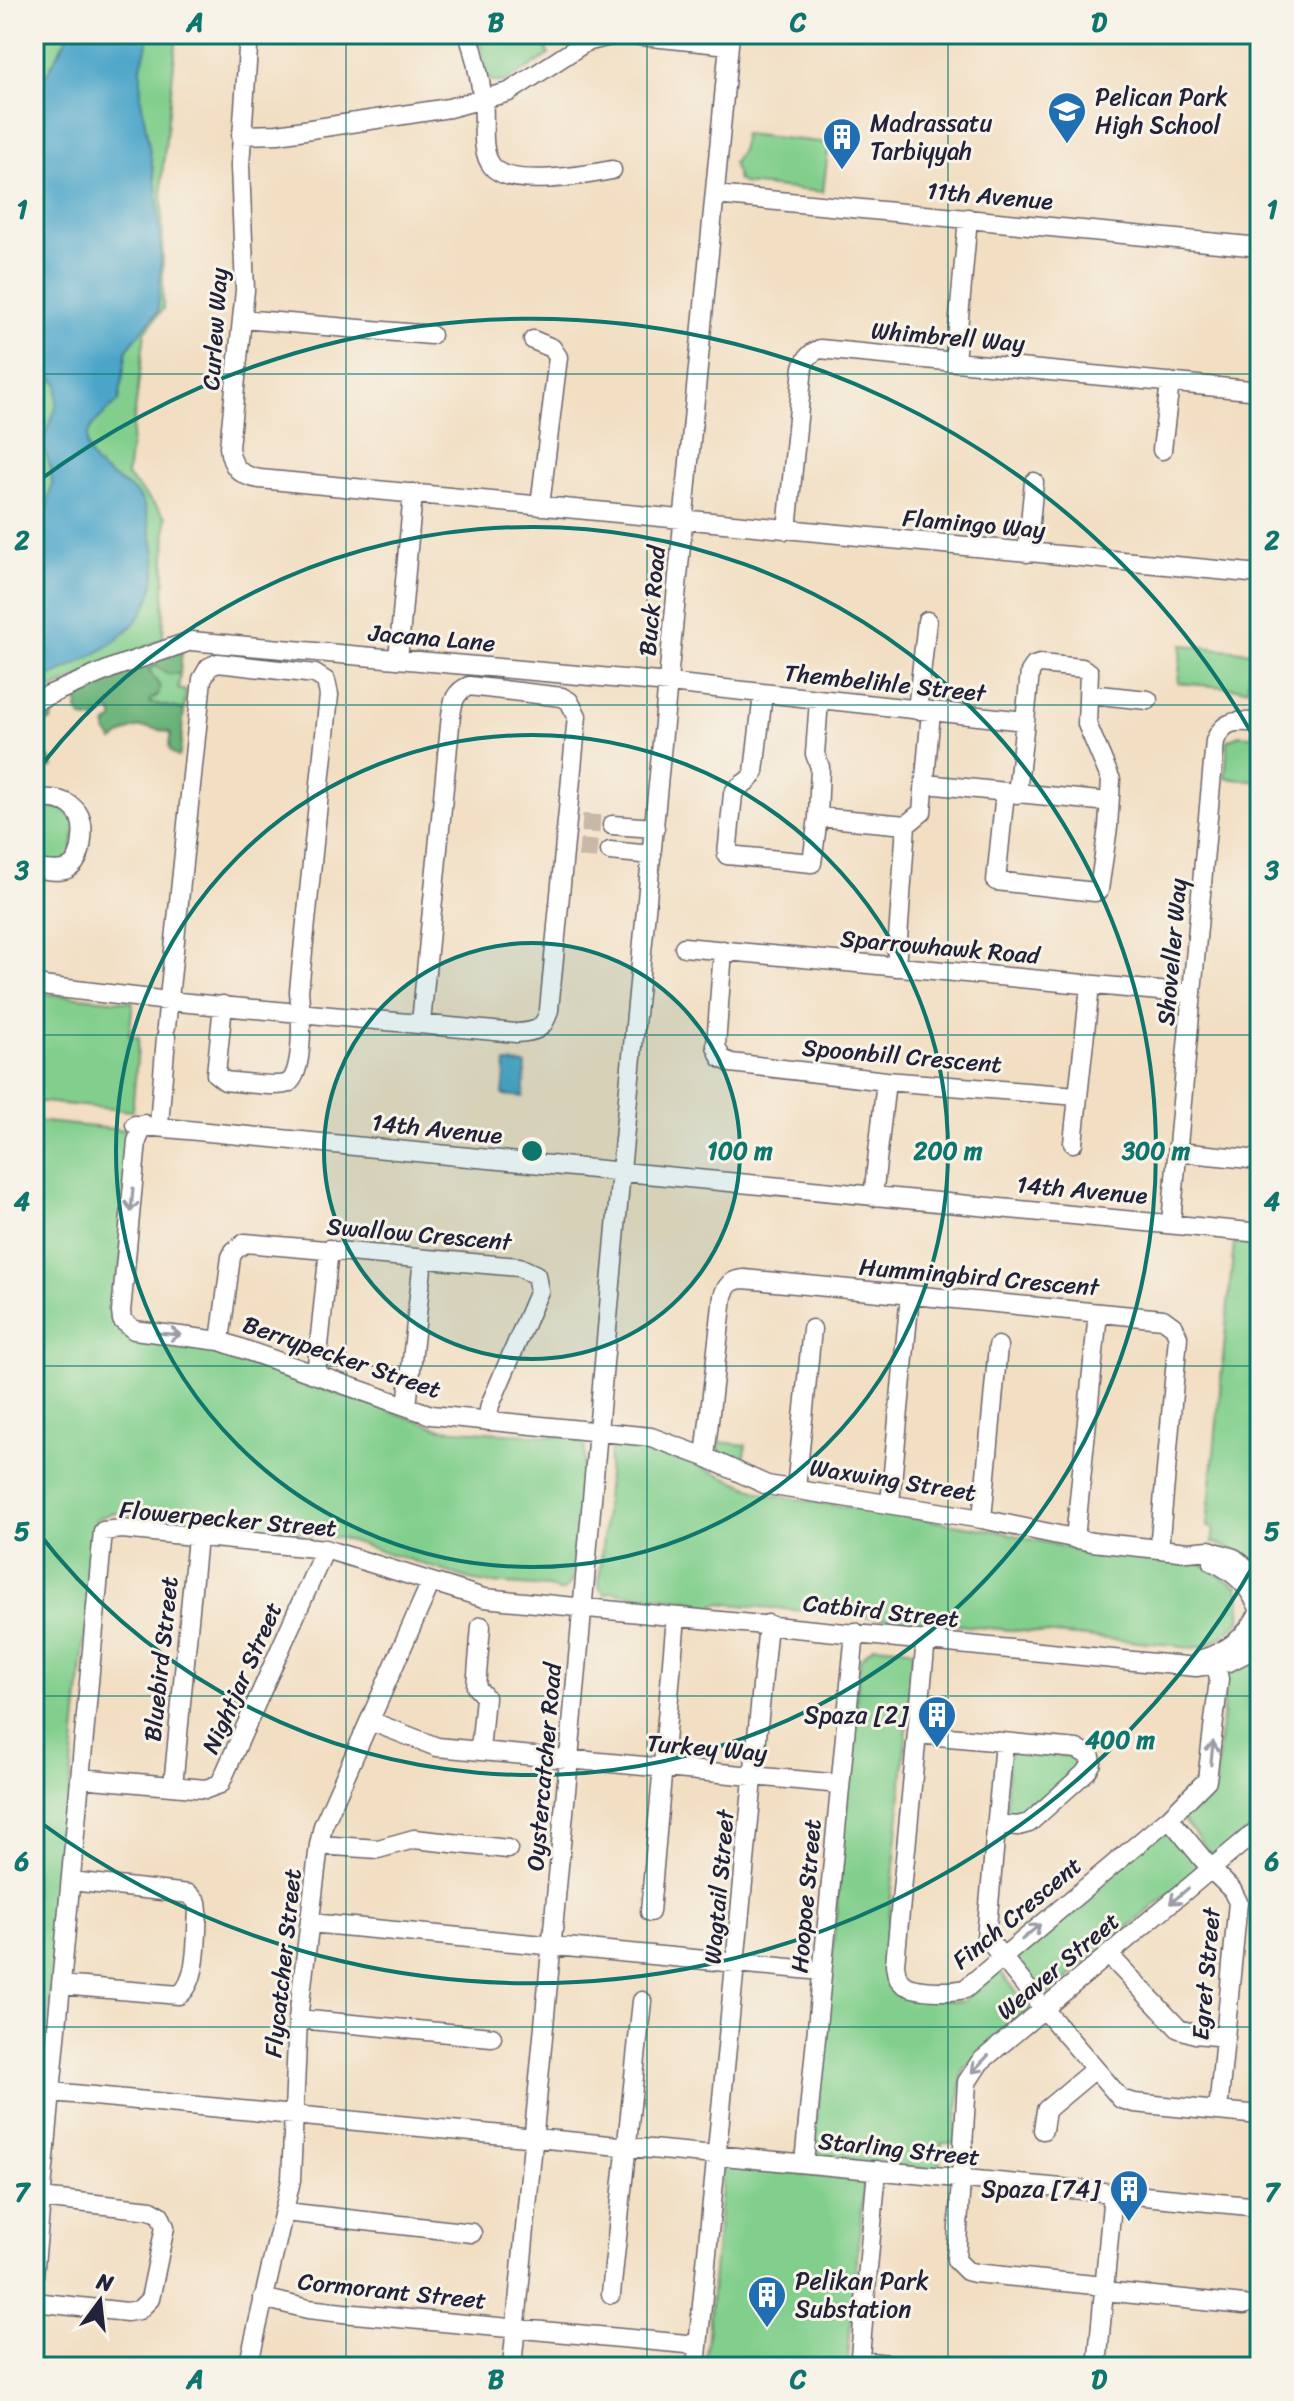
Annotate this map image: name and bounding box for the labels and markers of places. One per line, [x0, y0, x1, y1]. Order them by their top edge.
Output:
place label: Pelican Park High School [1095, 76, 1228, 146]
school or university icon: Pelican Park High School [1046, 90, 1088, 145]
place label: Madrassatu Tarbiyyah [870, 102, 993, 172]
building icon: Madrassatu Tarbiyyah [821, 116, 863, 171]
centre of rings [518, 1137, 546, 1165]
place label: Spaza [2] [804, 1694, 909, 1736]
building icon: Spaza [2] [916, 1694, 958, 1749]
place label: Spaza [74] [981, 2168, 1101, 2210]
building icon: Spaza [74] [1108, 2168, 1150, 2223]
place label: Pelikan Park Substation [795, 2260, 929, 2330]
building icon: Pelikan Park Substation [746, 2274, 788, 2329]

